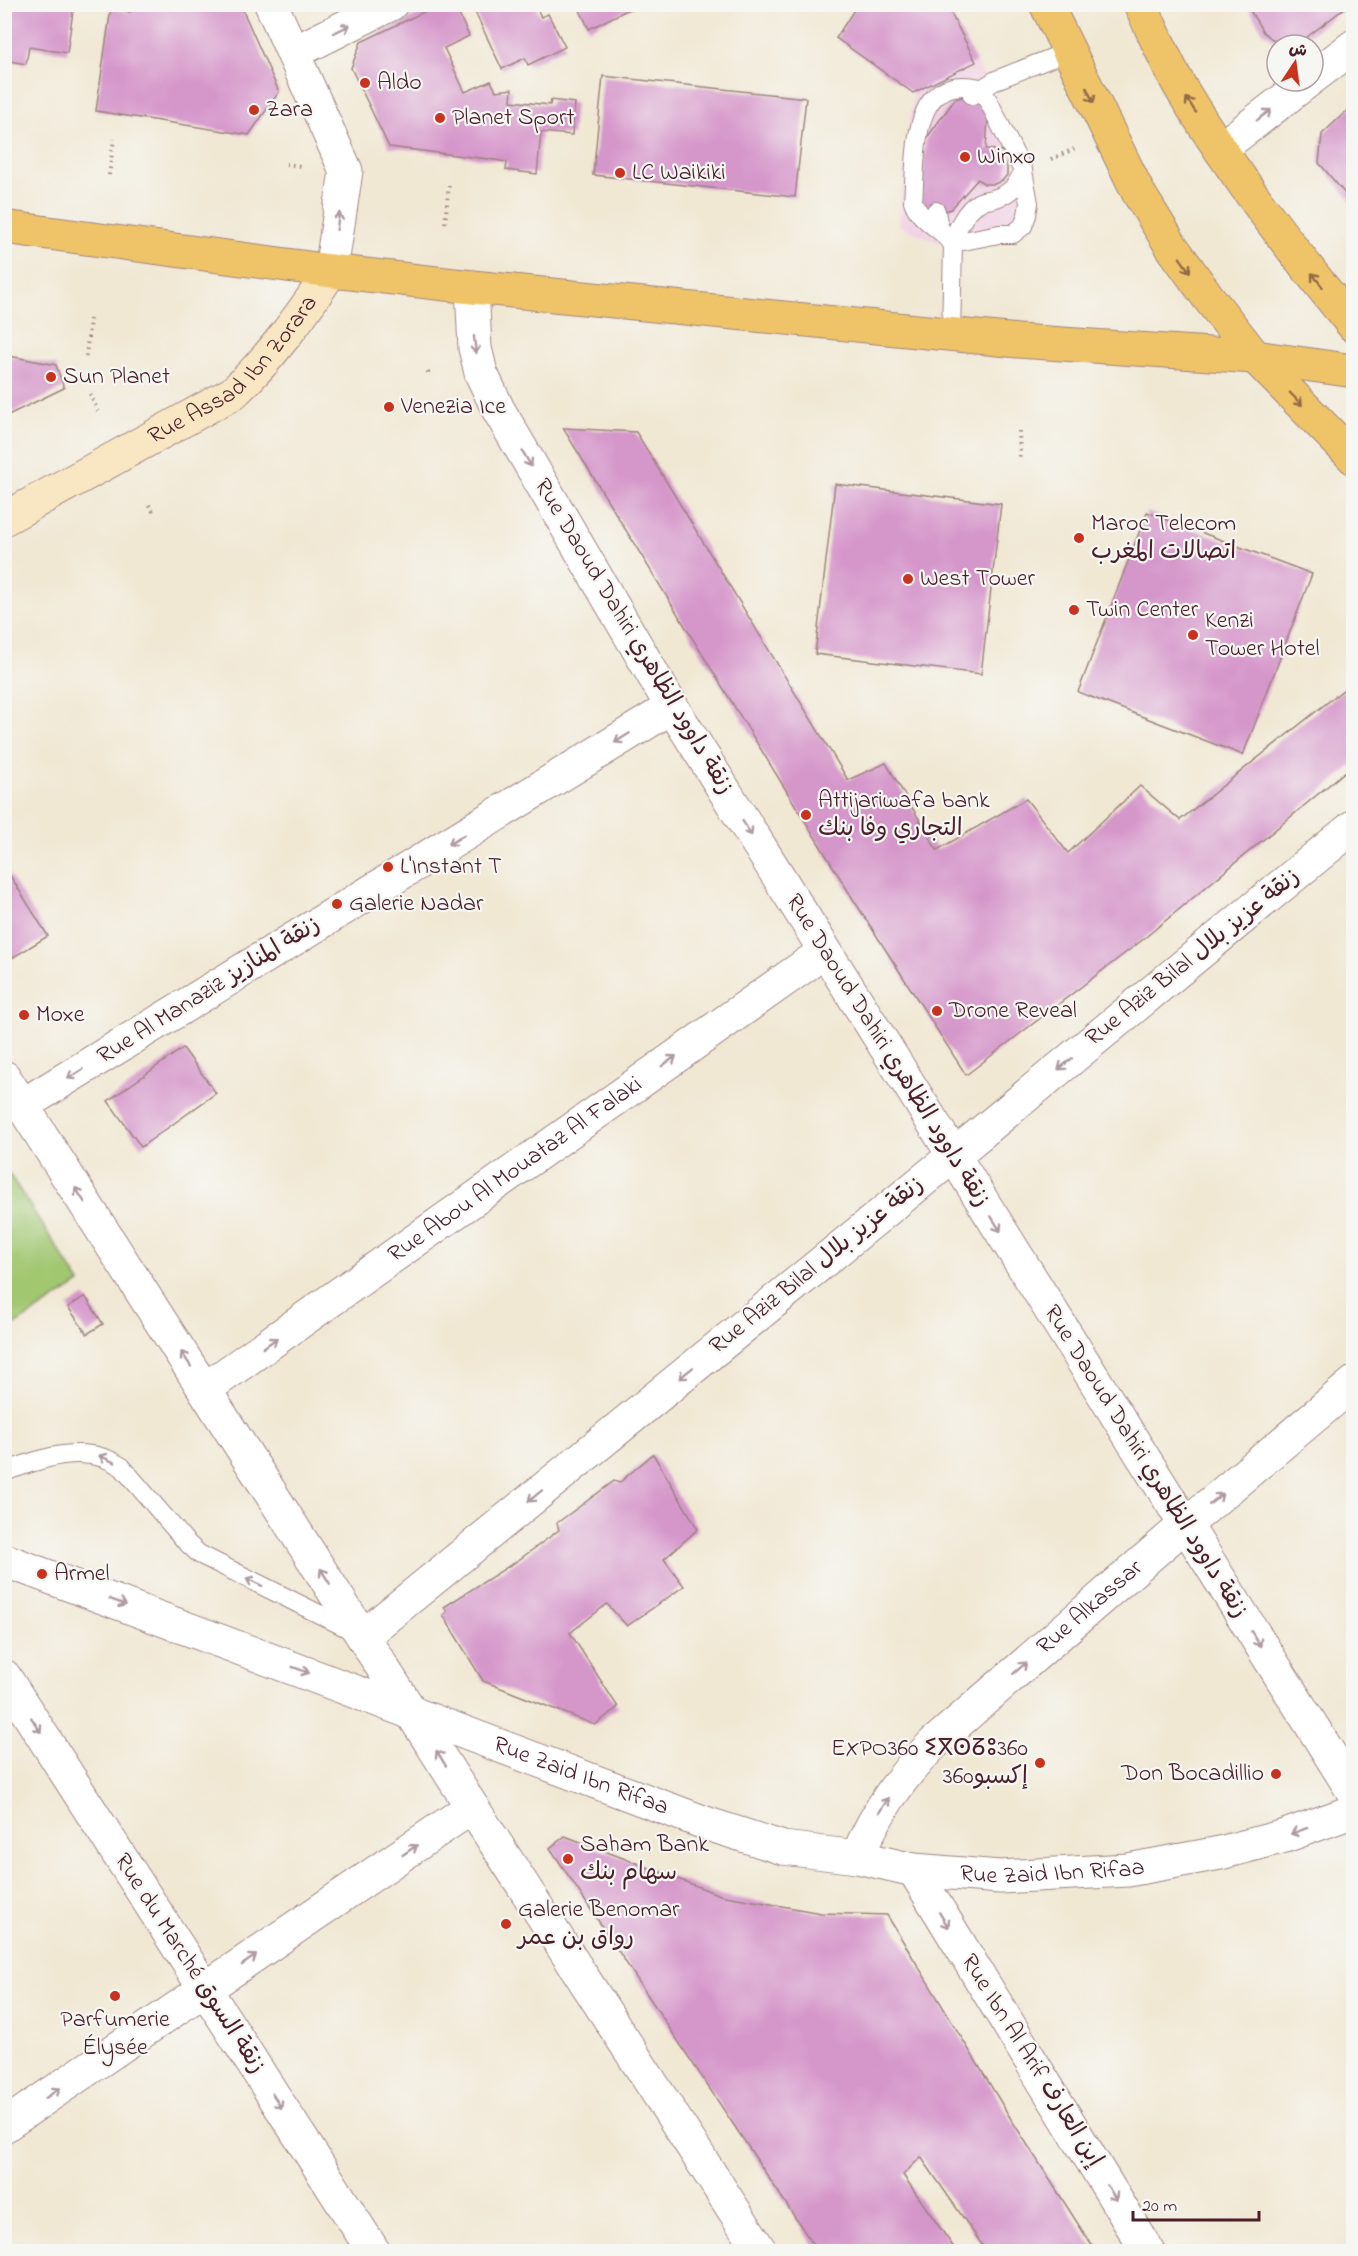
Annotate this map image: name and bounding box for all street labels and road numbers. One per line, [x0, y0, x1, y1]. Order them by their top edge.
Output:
street label: Rue Assad Ibn Zorara [142, 288, 327, 454]
street label: Rue Daoud Dahiri زنقة داوود الظاهري [524, 472, 742, 802]
street label: Rue Aziz Bilal زنقة عزيز بلال [1078, 860, 1308, 1056]
street label: Rue Daoud Dahiri زنقة داوود الظاهري [776, 887, 998, 1215]
street label: Rue Al Manaziz زنقة المنازيز [91, 908, 327, 1074]
street label: Rue Abou Al Mouataz Al Falaki [381, 1068, 650, 1272]
street label: Rue Aziz Bilal زنقة عزيز بلال [702, 1168, 932, 1364]
street label: Rue Daoud Dahiri زنقة داوود الظاهري [1034, 1298, 1256, 1626]
street label: Rue Alkassar [1029, 1551, 1151, 1664]
street label: Rue Zaid Ibn Rifaa [488, 1727, 674, 1825]
street label: Rue du Marché زنقة السوق [104, 1847, 274, 2081]
street label: Rue Zaid Ibn Rifaa [958, 1850, 1147, 1895]
street label: Rue Ibn Al Arif إبن العارف [951, 1948, 1111, 2174]

